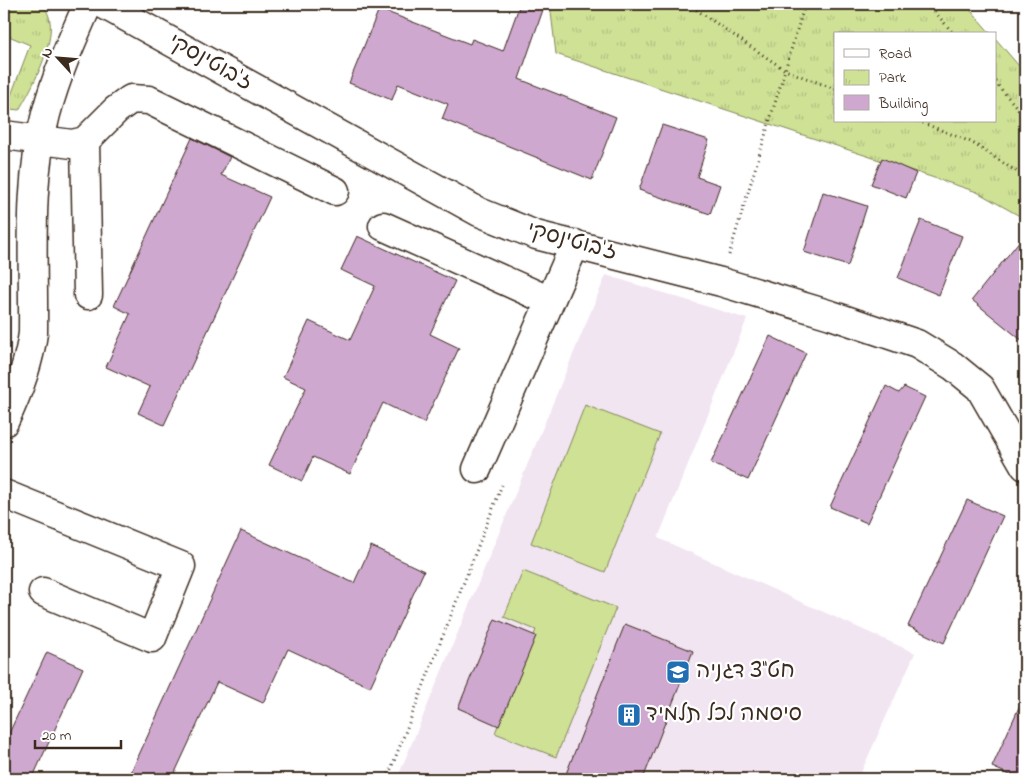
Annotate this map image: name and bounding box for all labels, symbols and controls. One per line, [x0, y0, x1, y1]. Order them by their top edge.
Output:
street label: ז'בוטינסקי [162, 27, 258, 99]
north arrow [32, 32, 82, 82]
legend [834, 32, 996, 122]
text: Road [879, 43, 912, 65]
text: N [36, 44, 59, 62]
text: Park [879, 67, 907, 89]
text: Building [878, 93, 928, 116]
street label: ז'בוטינסקי [523, 215, 621, 269]
place label: חט''צ דגניה [696, 656, 795, 688]
school or university icon: חט''צ דגניה [665, 659, 691, 685]
place label: סיסמה לכל תלמיד [646, 699, 802, 731]
building icon: סיסמה לכל תלמיד [616, 702, 642, 728]
scale bar [35, 718, 121, 750]
text: 20 m [42, 725, 72, 747]

